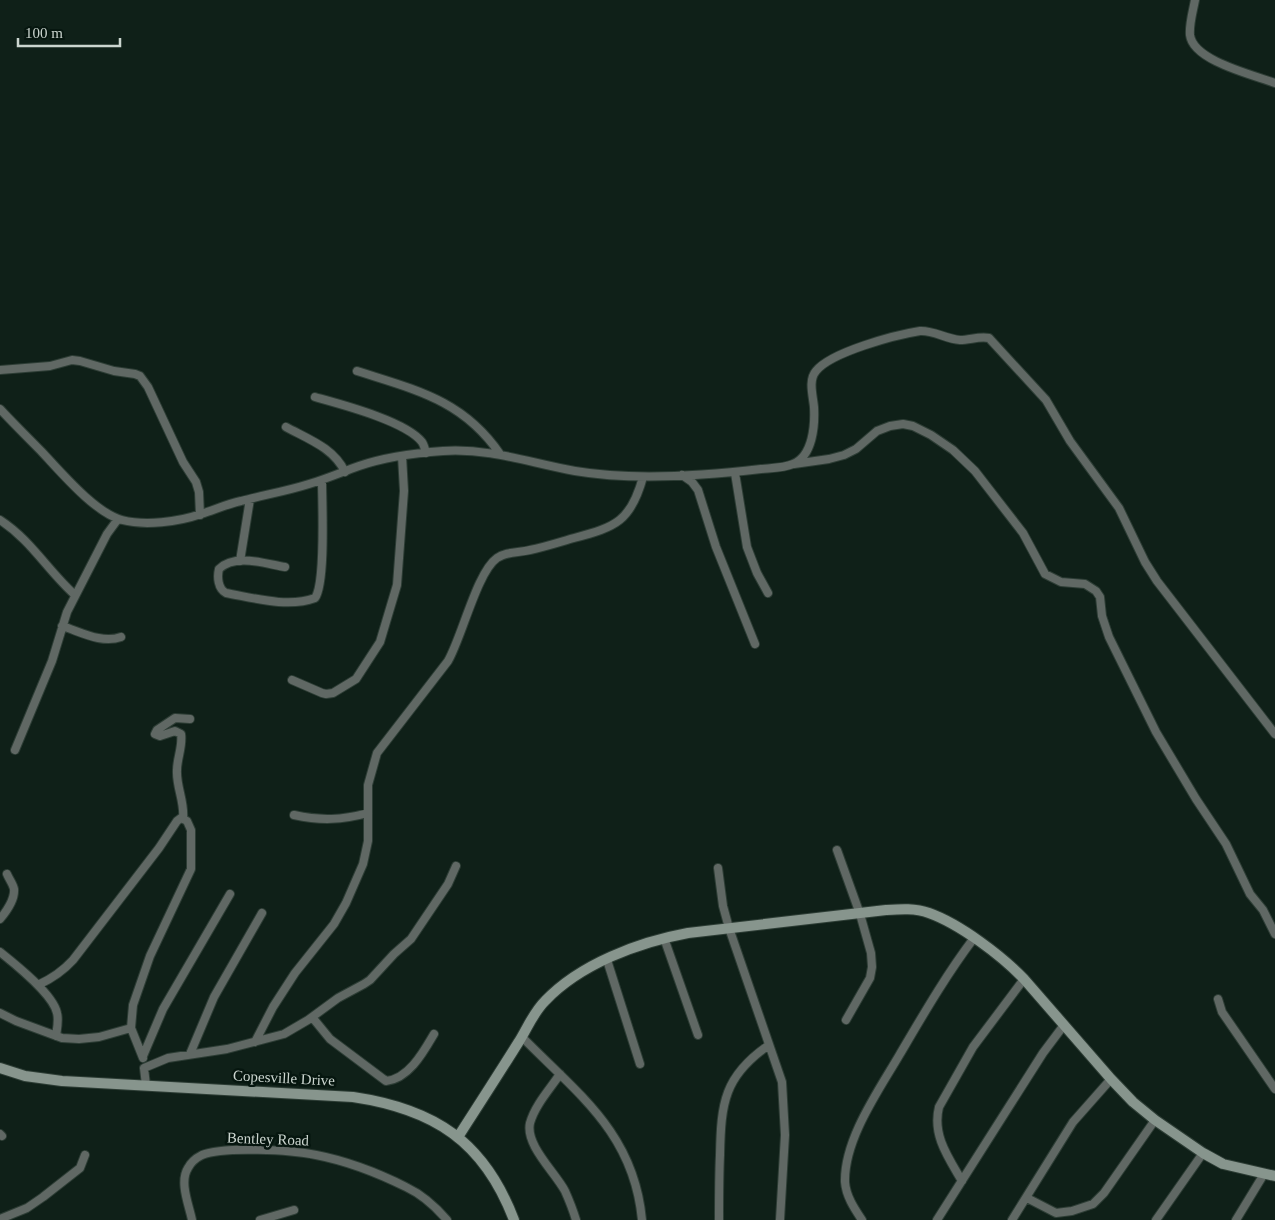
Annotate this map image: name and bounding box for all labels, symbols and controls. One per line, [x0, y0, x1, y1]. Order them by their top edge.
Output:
scale bar [18, 15, 120, 47]
text: 100 m [25, 25, 63, 41]
street label: Copesville Drive [233, 1067, 336, 1089]
street label: Bentley Road [227, 1130, 310, 1148]

